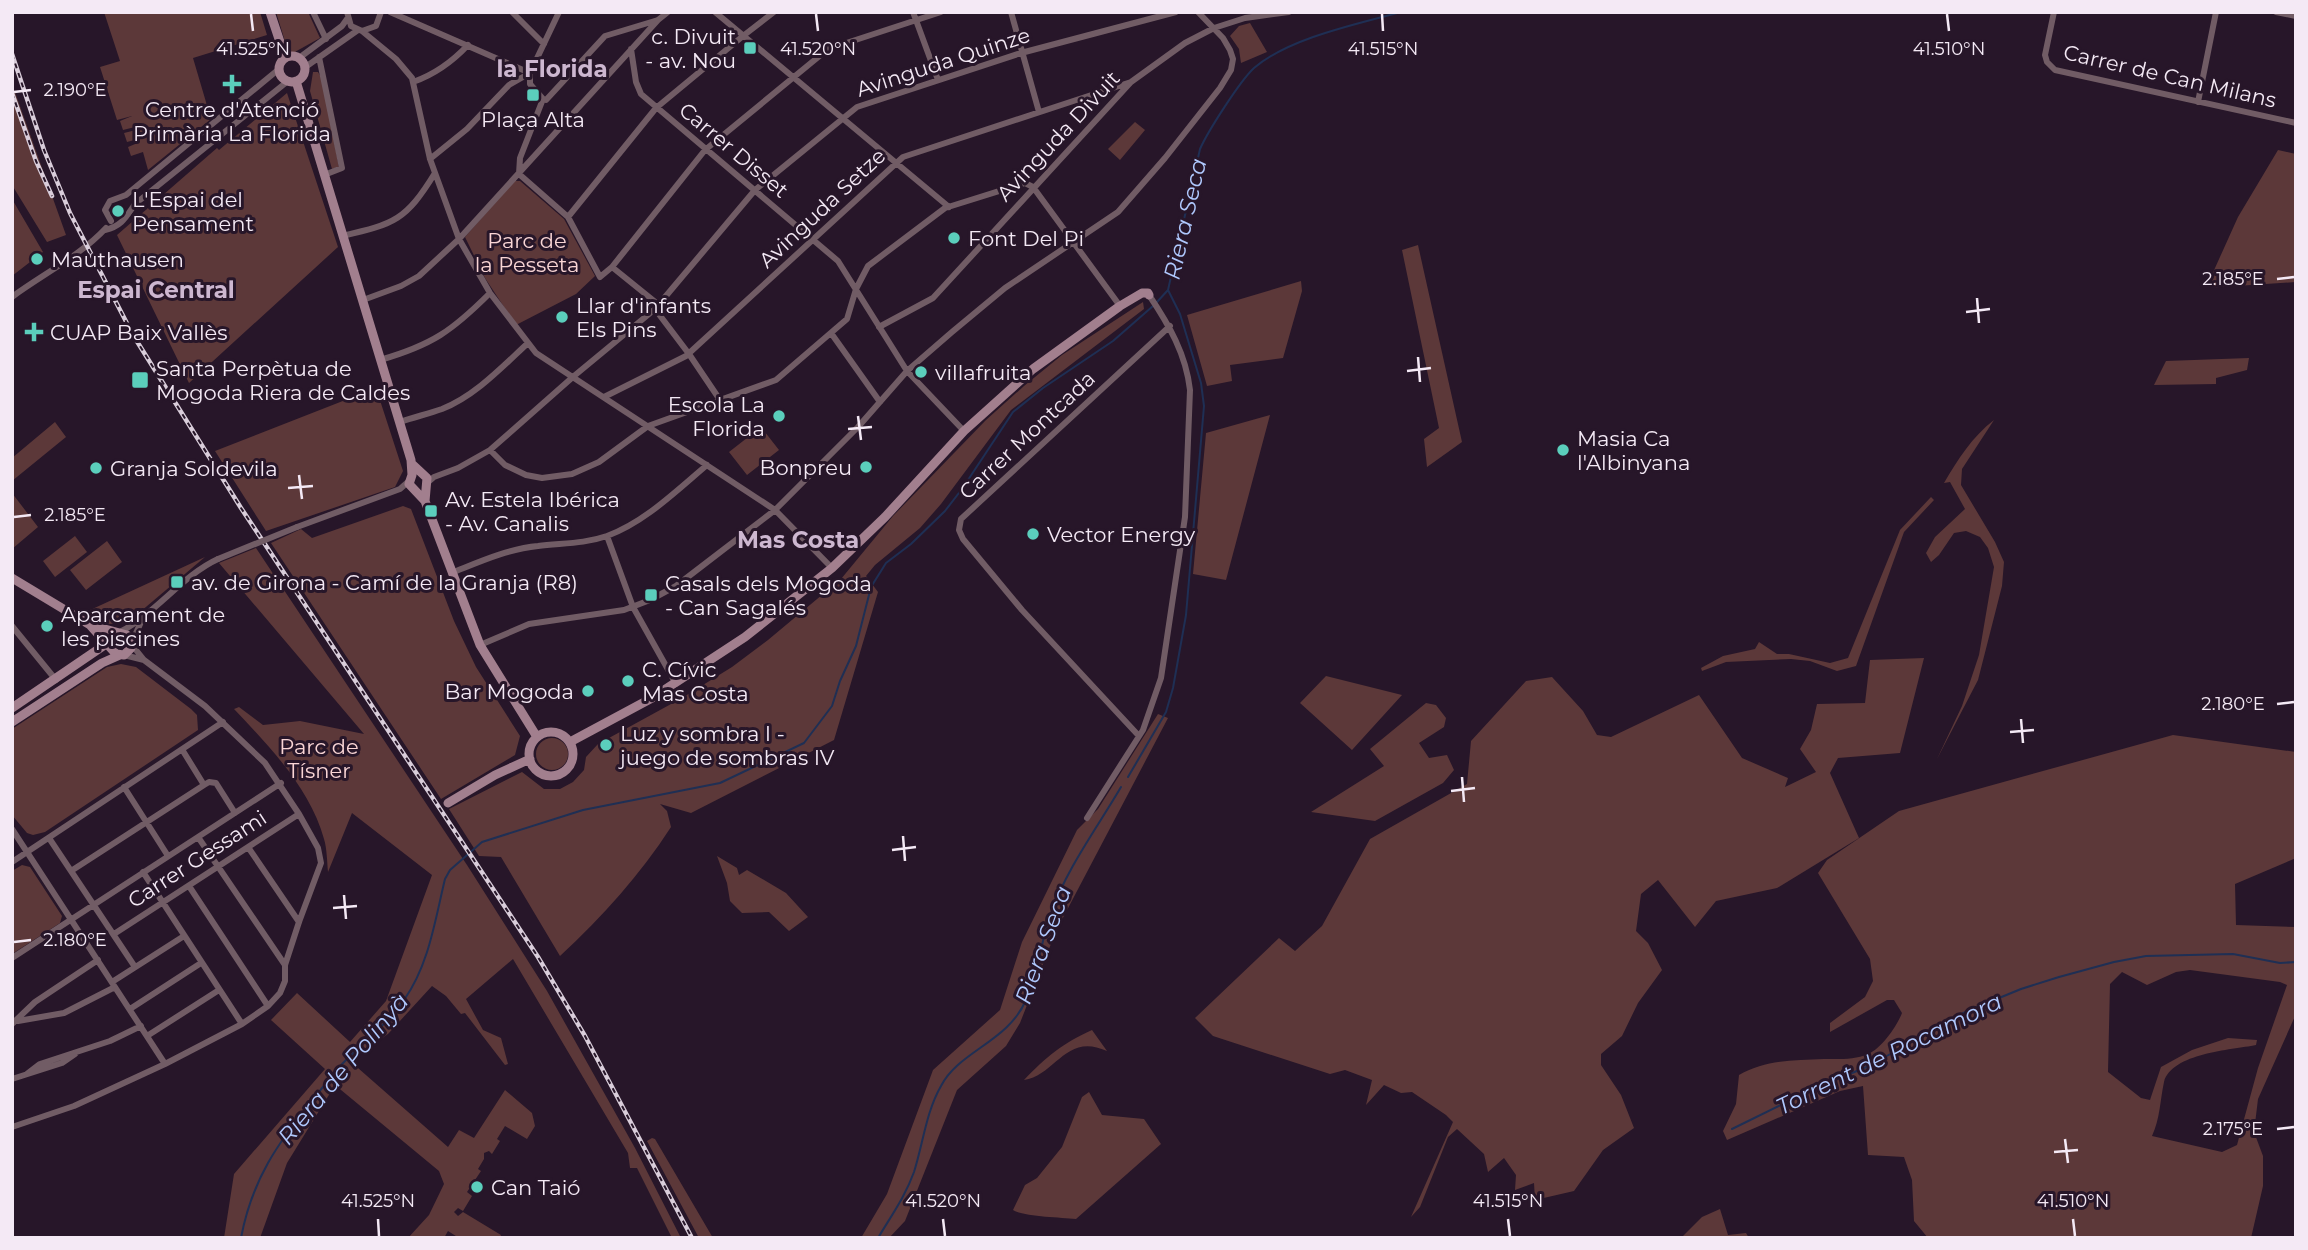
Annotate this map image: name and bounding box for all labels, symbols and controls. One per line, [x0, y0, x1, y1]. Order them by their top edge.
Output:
street label: Avinguda Quinze [853, 22, 1033, 102]
place label: c. Divuit - av. Nou [645, 24, 736, 73]
text: 41.525°N [216, 38, 290, 60]
text: 41.520°N [780, 38, 856, 60]
text: 41.515°N [1348, 38, 1418, 60]
text: 41.510°N [1913, 38, 1985, 60]
street label: Carrer de Can Milans [2061, 39, 2279, 113]
marker: c. Divuit - av. Nou [742, 40, 758, 56]
district label: la Florida [496, 55, 608, 83]
street label: Avinguda Divuit [991, 66, 1125, 206]
marker: Centre d'Atenció Primària La Florida [222, 74, 242, 94]
text: 2.190°E [44, 79, 107, 101]
marker: Plaça Alta [525, 87, 541, 103]
place label: Centre d'Atenció Primària La Florida [133, 97, 331, 146]
street label: Carrer Disset [674, 97, 794, 203]
place label: Plaça Alta [481, 107, 585, 132]
street label: Avinguda Setze [754, 143, 890, 273]
water label: Riera Seca [1157, 156, 1213, 282]
place label: L'Espai del Pensament [132, 187, 254, 236]
marker: L'Espai del Pensament [110, 203, 126, 219]
place label: Font Del Pi [968, 226, 1084, 251]
park label: Parc de la Pesseta [475, 228, 579, 277]
marker: Font Del Pi [946, 230, 962, 246]
place label: Mauthausen [51, 247, 184, 272]
marker: Mauthausen [29, 251, 45, 267]
text: 2.185°E [2202, 268, 2264, 290]
district label: Espai Central [77, 276, 235, 304]
place label: Llar d'infants Els Pins [576, 293, 711, 342]
marker: Llar d'infants Els Pins [554, 309, 570, 325]
place label: CUAP Baix Vallès [50, 320, 228, 345]
marker: CUAP Baix Vallès [24, 322, 44, 342]
place label: Santa Perpètua de Mogoda Riera de Caldes [156, 356, 410, 405]
place label: villafruita [935, 360, 1031, 385]
marker: villafruita [913, 364, 929, 380]
street label: Carrer Montcada [954, 366, 1100, 504]
marker: Santa Perpètua de Mogoda Riera de Caldes [130, 370, 150, 390]
place label: Escola La Florida [668, 392, 765, 441]
marker: Escola La Florida [771, 408, 787, 424]
place label: Masia Ca l'Albinyana [1577, 426, 1690, 475]
marker: Masia Ca l'Albinyana [1555, 442, 1571, 458]
place label: Bonpreu [760, 455, 852, 480]
place label: Granja Soldevila [110, 456, 278, 481]
marker: Bonpreu [858, 459, 874, 475]
marker: Granja Soldevila [88, 460, 104, 476]
place label: Av. Estela Ibérica - Av. Canalis [445, 487, 620, 536]
marker: Av. Estela Ibérica - Av. Canalis [423, 503, 439, 519]
text: 2.185°E [44, 504, 106, 526]
place label: Vector Energy [1047, 522, 1196, 547]
district label: Mas Costa [737, 526, 859, 554]
marker: Vector Energy [1025, 526, 1041, 542]
place label: av. de Girona - Camí de la Granja (R8) [191, 570, 578, 595]
place label: Casals dels Mogoda - Can Sagalés [665, 571, 872, 620]
marker: av. de Girona - Camí de la Granja (R8) [169, 574, 185, 590]
marker: Casals dels Mogoda - Can Sagalés [643, 587, 659, 603]
place label: Aparcament de les piscines [61, 602, 225, 651]
marker: Aparcament de les piscines [39, 618, 55, 634]
place label: C. Cívic Mas Costa [642, 657, 749, 706]
marker: C. Cívic Mas Costa [620, 673, 636, 689]
place label: Bar Mogoda [444, 679, 574, 704]
marker: Bar Mogoda [580, 683, 596, 699]
text: 2.180°E [2201, 693, 2265, 715]
place label: Luz y sombra I - juego de sombras IV [618, 721, 835, 770]
park label: Parc de Tísner [279, 734, 359, 783]
marker: Luz y sombra I - juego de sombras IV [598, 737, 614, 753]
street label: Carrer Gessami [123, 805, 271, 913]
water label: Riera Seca [1009, 882, 1077, 1008]
text: 2.180°E [43, 929, 107, 951]
water label: Torrent de Rocamora [1772, 987, 2006, 1121]
water label: Riera de Polinyà [272, 988, 414, 1150]
text: 2.175°E [2203, 1118, 2263, 1140]
place label: Can Taió [491, 1175, 580, 1200]
marker: Can Taió [469, 1179, 485, 1195]
text: 41.525°N [341, 1190, 415, 1212]
text: 41.520°N [905, 1190, 981, 1212]
text: 41.515°N [1473, 1190, 1543, 1212]
text: 41.510°N [2037, 1190, 2109, 1212]

